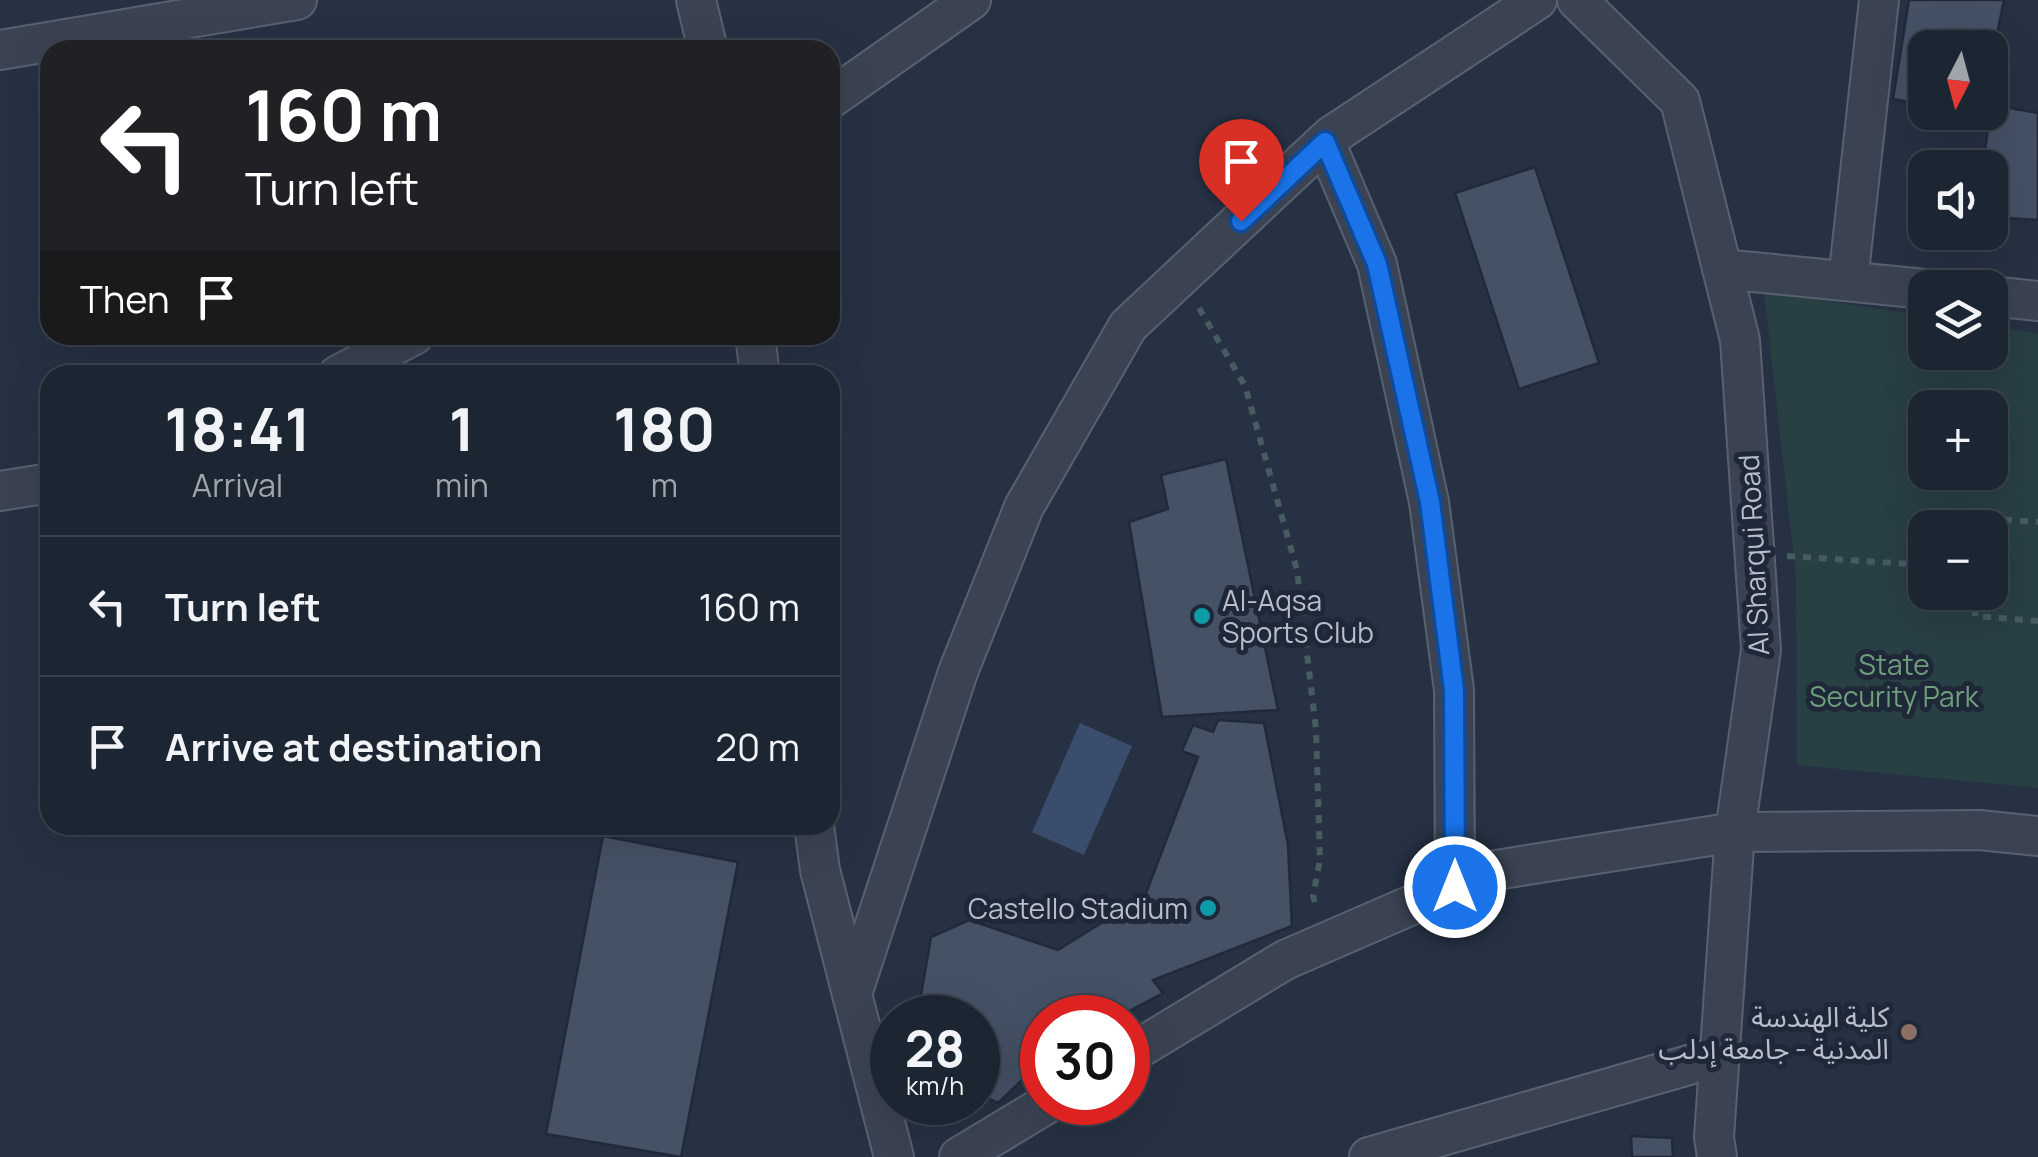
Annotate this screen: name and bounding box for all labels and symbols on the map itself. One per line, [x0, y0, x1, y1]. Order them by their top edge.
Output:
north arrow [1908, 30, 2008, 130]
pin [1199, 119, 1284, 222]
street label: Al Sharqui Road [1729, 454, 1777, 656]
place label: Al-Aqsa Sports Club [1222, 581, 1374, 651]
marker: Al-Aqsa Sports Club [1191, 605, 1213, 627]
park label: State Security Park [1809, 645, 1980, 715]
position arrow [1403, 835, 1507, 939]
place label: Castello Stadium [968, 889, 1188, 927]
marker: Castello Stadium [1197, 897, 1219, 919]
speed limit sign: 30 [1020, 995, 1150, 1125]
place label: كلية الهندسة المدنية - جامعة إدلب [1658, 997, 1889, 1068]
marker: كلية الهندسة المدنية - جامعة إدلب [1898, 1021, 1920, 1043]

